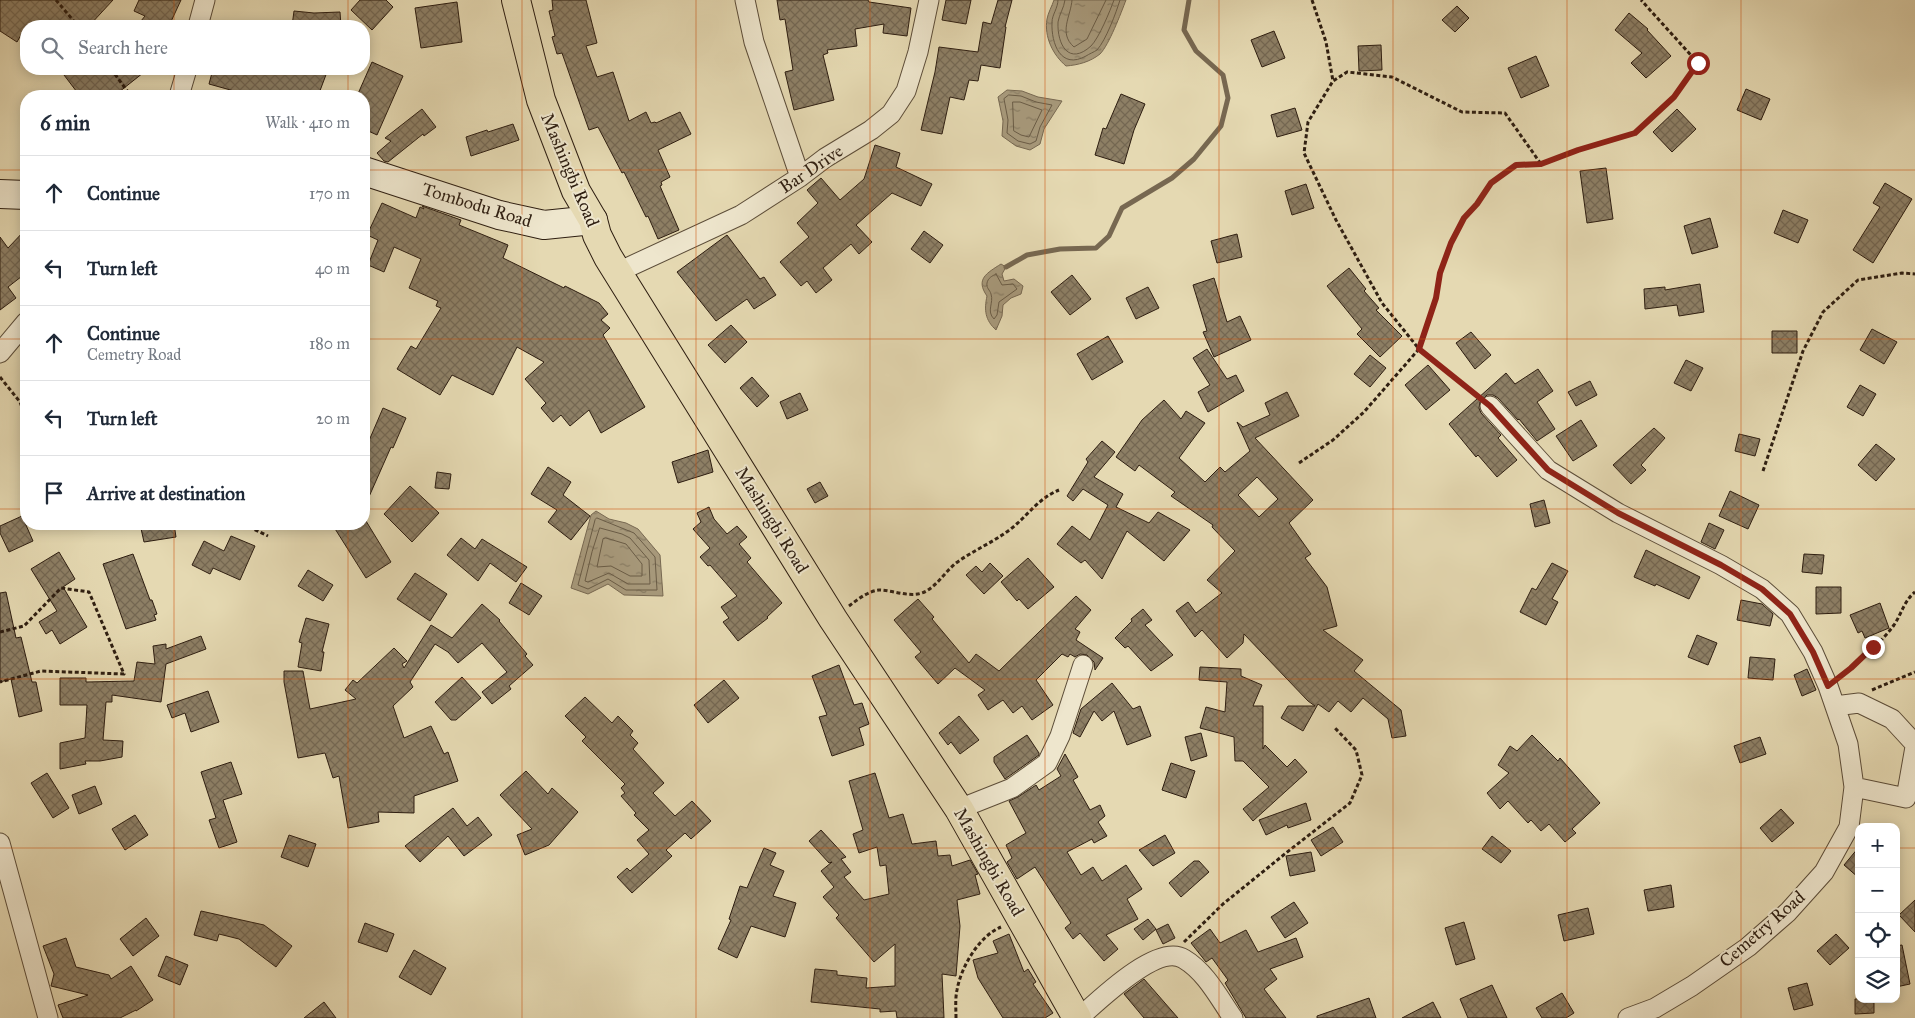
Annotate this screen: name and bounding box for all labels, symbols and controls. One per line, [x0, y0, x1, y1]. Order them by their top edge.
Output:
search box [20, 20, 370, 75]
icon: search [38, 34, 66, 62]
text: Search here [78, 36, 168, 59]
route start [1687, 52, 1710, 75]
text: 6 min [40, 110, 90, 136]
street label: Mashingbi Road [535, 110, 604, 231]
text: Walk · 410 m [265, 113, 350, 132]
street label: Bar Drive [775, 140, 847, 198]
street label: Tombodu Road [419, 178, 535, 232]
icon: ahead [40, 179, 68, 207]
text: Continue [87, 182, 160, 205]
text: 170 m [309, 184, 350, 203]
icon: left [40, 254, 68, 282]
text: Turn left [87, 257, 157, 280]
text: 40 m [315, 259, 350, 278]
text: Continue [87, 322, 160, 345]
icon: ahead [40, 329, 68, 357]
text: 180 m [309, 334, 350, 353]
text: Cemetry Road [87, 345, 181, 364]
icon: left [40, 404, 68, 432]
text: Turn left [87, 407, 157, 430]
text: 20 m [316, 409, 350, 428]
street label: Mashingbi Road [730, 463, 814, 578]
icon: arrive [40, 479, 68, 507]
text: Arrive at destination [87, 482, 245, 505]
route end [1862, 636, 1885, 659]
street label: Mashingbi Road [948, 804, 1029, 921]
map controls [1855, 823, 1900, 1003]
button: + [1855, 823, 1900, 868]
button: − [1855, 868, 1900, 913]
street label: Cemetry Road [1715, 886, 1809, 972]
button: locate [1855, 913, 1900, 958]
button: layers [1855, 958, 1900, 1003]

